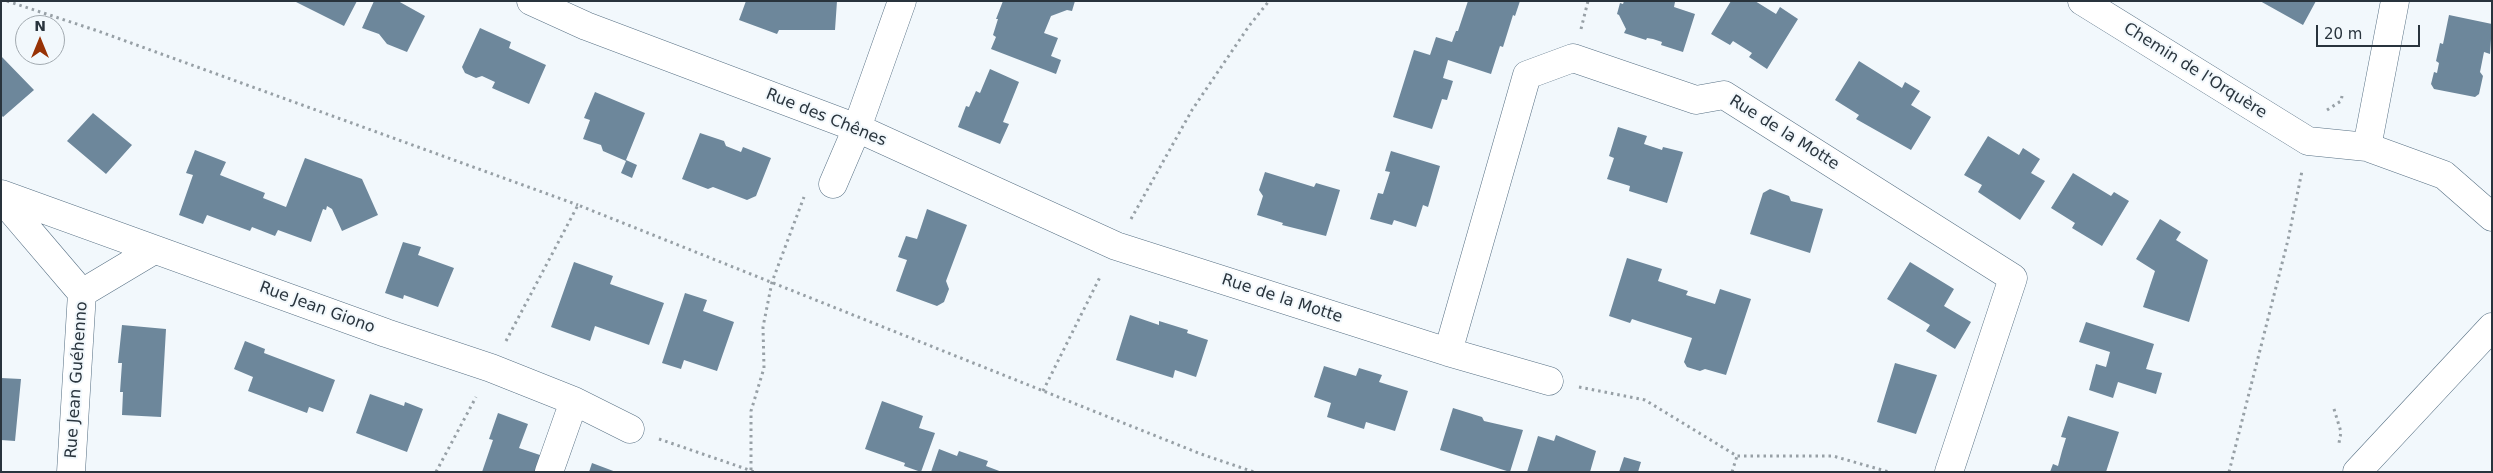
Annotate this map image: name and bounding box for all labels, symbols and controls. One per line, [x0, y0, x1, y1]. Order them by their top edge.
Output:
north arrow [15, 15, 65, 65]
scale bar [2318, 15, 2422, 47]
text: N [34, 18, 46, 34]
street label: Chemin de l'Orquère [2120, 19, 2270, 123]
text: 20 m [2324, 25, 2362, 43]
street label: Rue des Chênes [763, 85, 889, 151]
street label: Rue de la Motte [1726, 92, 1842, 174]
street label: Rue de la Motte [1219, 270, 1345, 328]
street label: Rue Jean Giono [257, 278, 377, 338]
street label: Rue Jean Guéhenno [62, 301, 92, 459]

